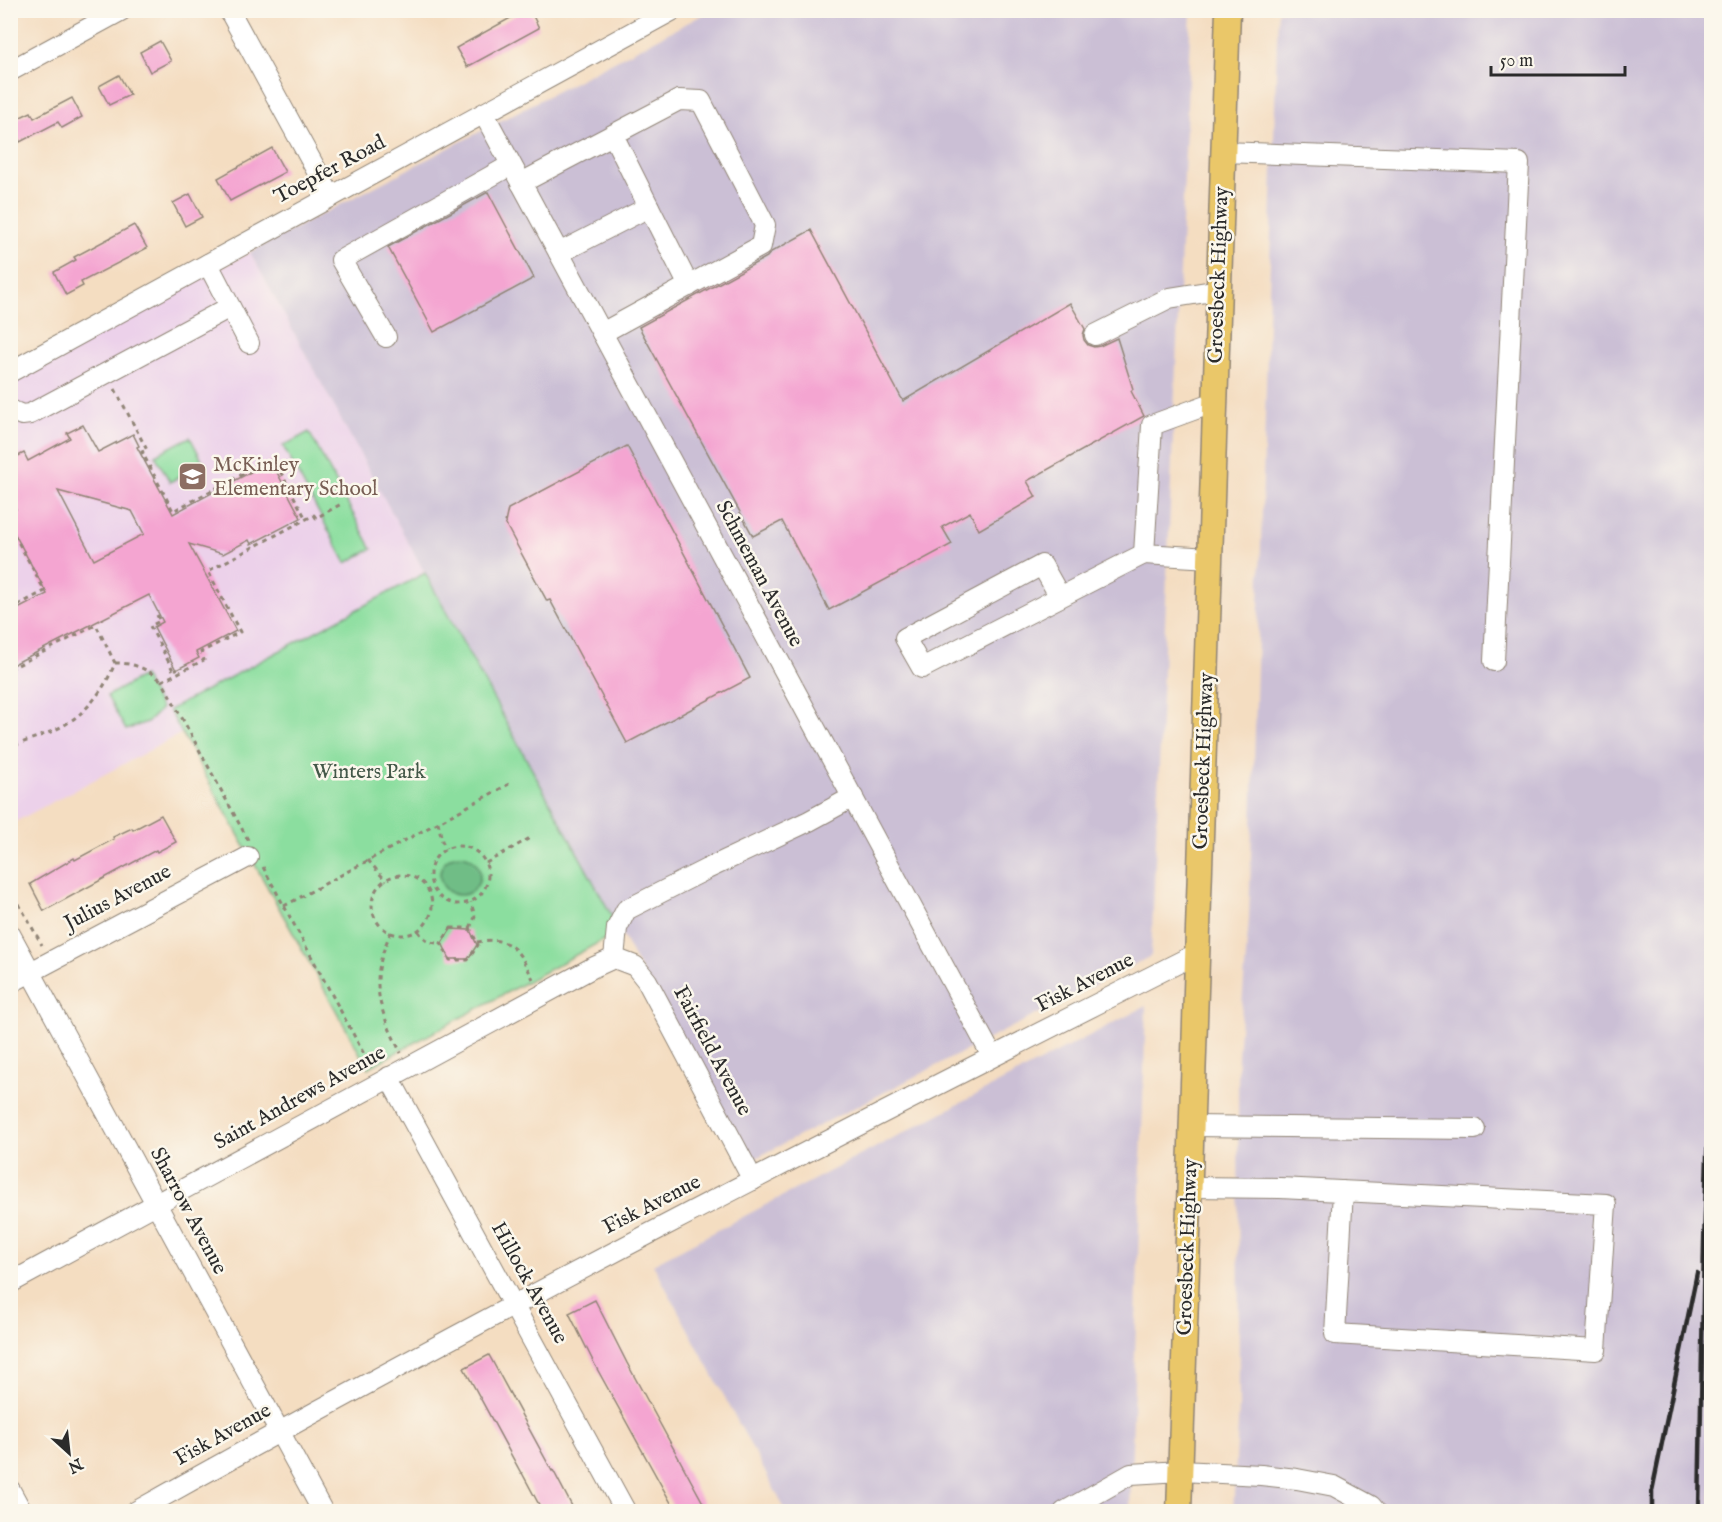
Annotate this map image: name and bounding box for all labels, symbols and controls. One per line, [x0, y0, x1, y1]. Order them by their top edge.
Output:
scale bar [1491, 39, 1624, 77]
text: 50 m [1500, 50, 1533, 73]
street label: Toepfer Road [270, 129, 391, 211]
street label: Groesbeck Highway [1202, 185, 1236, 364]
place label: McKinley Elementary School [213, 452, 378, 503]
school or university icon: McKinley Elementary School [176, 461, 208, 493]
street label: Schmeman Avenue [709, 496, 809, 652]
street label: Groesbeck Highway [1187, 671, 1221, 850]
park label: Winters Park [312, 759, 426, 786]
street label: Julius Avenue [58, 858, 176, 938]
street label: Fisk Avenue [1032, 947, 1139, 1019]
street label: Fairfield Avenue [667, 982, 758, 1121]
street label: Saint Andrews Avenue [209, 1039, 391, 1156]
street label: Sharrow Avenue [143, 1143, 233, 1279]
street label: Groesbeck Highway [1171, 1157, 1205, 1336]
street label: Fisk Avenue [599, 1169, 706, 1241]
street label: Hillock Avenue [484, 1217, 574, 1349]
street label: Fisk Avenue [170, 1397, 276, 1473]
north arrow [39, 1423, 99, 1483]
text: N [64, 1452, 87, 1477]

